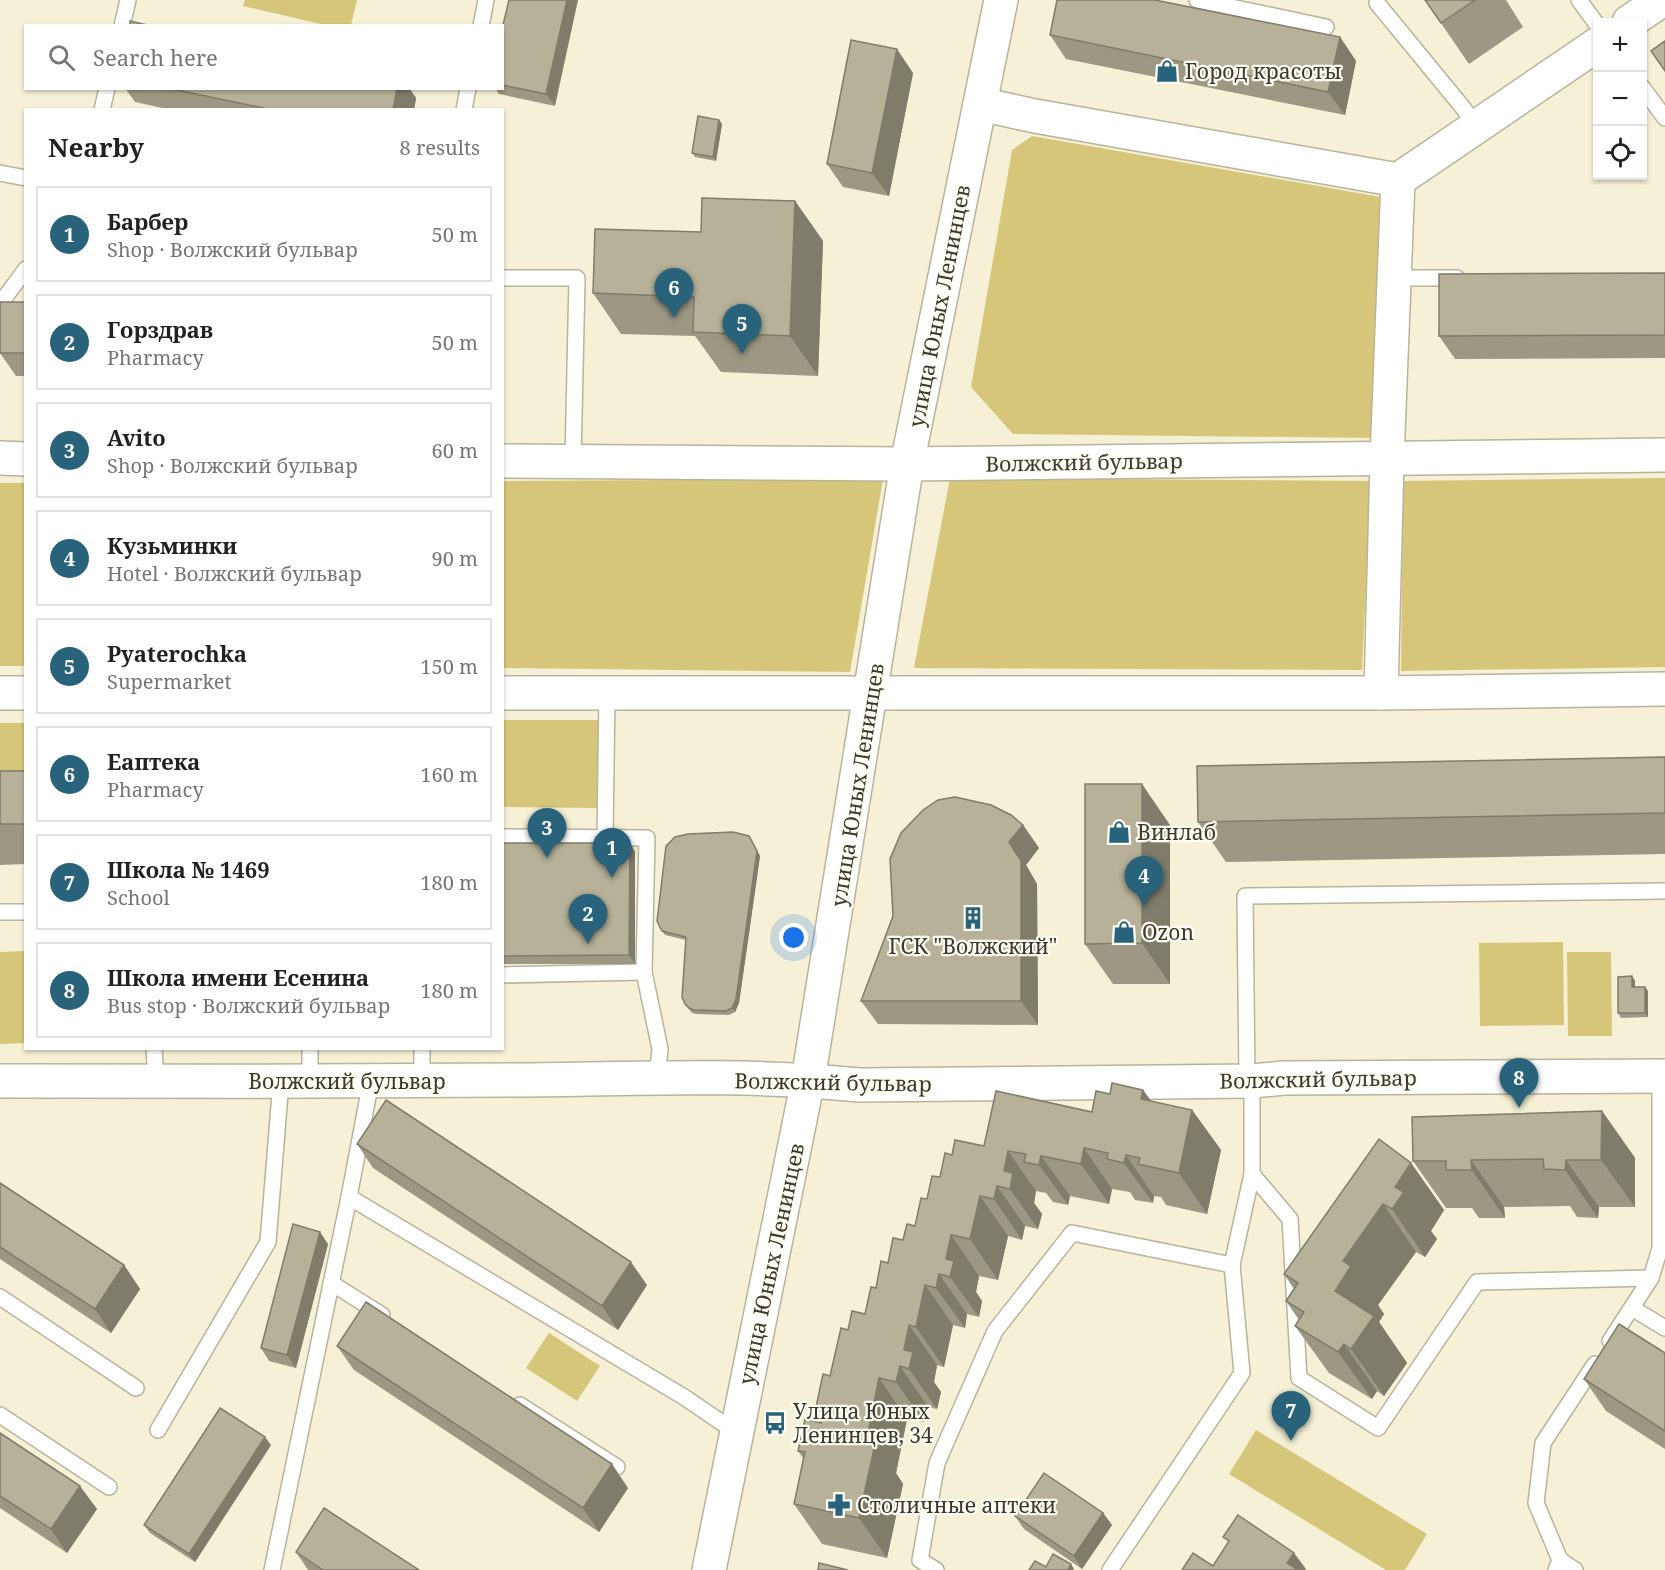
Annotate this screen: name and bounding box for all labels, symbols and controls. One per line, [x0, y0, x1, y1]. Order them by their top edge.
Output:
map controls [1593, 18, 1647, 180]
button: + [1593, 18, 1647, 72]
search box [24, 24, 504, 90]
icon: search [45, 41, 78, 74]
text: Search here [93, 42, 218, 72]
place label: Город красоты [1185, 57, 1341, 85]
shop icon: Город красоты [1154, 58, 1180, 84]
button: − [1593, 72, 1647, 126]
button: locate [1593, 126, 1647, 180]
text: Nearby [48, 129, 144, 165]
text: 8 results [400, 134, 480, 161]
street label: улица Юных Ленинцев [902, 182, 976, 430]
text: Барбер [107, 206, 188, 236]
text: 1 [64, 221, 75, 248]
text: 50 m [432, 221, 478, 248]
text: Shop · Волжский бульвар [107, 236, 358, 263]
pin: 6 [654, 268, 694, 318]
pin: 5 [722, 304, 762, 354]
text: Горздрав [107, 314, 213, 344]
text: 2 [64, 329, 75, 356]
text: 50 m [432, 329, 478, 356]
text: Pharmacy [107, 344, 204, 371]
text: Avito [107, 422, 166, 452]
text: 3 [64, 437, 75, 464]
text: 60 m [432, 437, 478, 464]
street label: Волжский бульвар [985, 446, 1183, 478]
text: Shop · Волжский бульвар [107, 452, 358, 479]
text: Кузьминки [107, 530, 237, 560]
text: 4 [64, 545, 75, 572]
text: 90 m [432, 545, 478, 572]
text: Hotel · Волжский бульвар [107, 560, 362, 587]
text: Pyaterochka [107, 638, 247, 668]
text: 5 [64, 653, 75, 680]
text: 150 m [420, 653, 478, 680]
street label: улица Юных Ленинцев [824, 661, 890, 909]
text: Supermarket [107, 668, 232, 695]
text: Еаптека [107, 746, 200, 776]
text: 6 [64, 761, 75, 788]
text: 160 m [420, 761, 478, 788]
text: Pharmacy [107, 776, 204, 803]
pin: 3 [528, 808, 566, 858]
place label: Винлаб [1137, 818, 1216, 846]
shop icon: Винлаб [1106, 819, 1132, 845]
pin: 1 [592, 828, 632, 878]
text: Школа № 1469 [107, 854, 270, 884]
pin: 4 [1124, 856, 1164, 906]
text: 7 [64, 869, 75, 896]
text: 180 m [420, 869, 478, 896]
text: School [107, 884, 170, 911]
pin: 2 [568, 894, 608, 944]
building icon: ГСК "Волжский" [960, 905, 986, 931]
place label: Ozon [1142, 918, 1194, 946]
shop icon: Ozon [1111, 919, 1137, 945]
your location [779, 923, 808, 952]
place label: ГСК "Волжский" [889, 932, 1057, 960]
text: Школа имени Есенина [107, 962, 369, 992]
text: 8 [64, 977, 75, 1004]
text: 180 m [420, 977, 478, 1004]
text: Bus stop · Волжский бульвар [107, 992, 390, 1019]
pin: 8 [1500, 1058, 1538, 1108]
street label: Волжский бульвар [1219, 1063, 1417, 1095]
street label: Волжский бульвар [734, 1066, 932, 1098]
street label: Волжский бульвар [248, 1067, 446, 1095]
street label: улица Юных Ленинцев [732, 1141, 810, 1387]
pin: 7 [1272, 1392, 1310, 1441]
place label: Улица Юных Ленинцев, 34 [793, 1397, 933, 1449]
bus stop icon: Улица Юных Ленинцев, 34 [762, 1410, 788, 1436]
place label: Столичные аптеки [857, 1491, 1056, 1519]
pharmacy icon: Столичные аптеки [826, 1492, 852, 1518]

